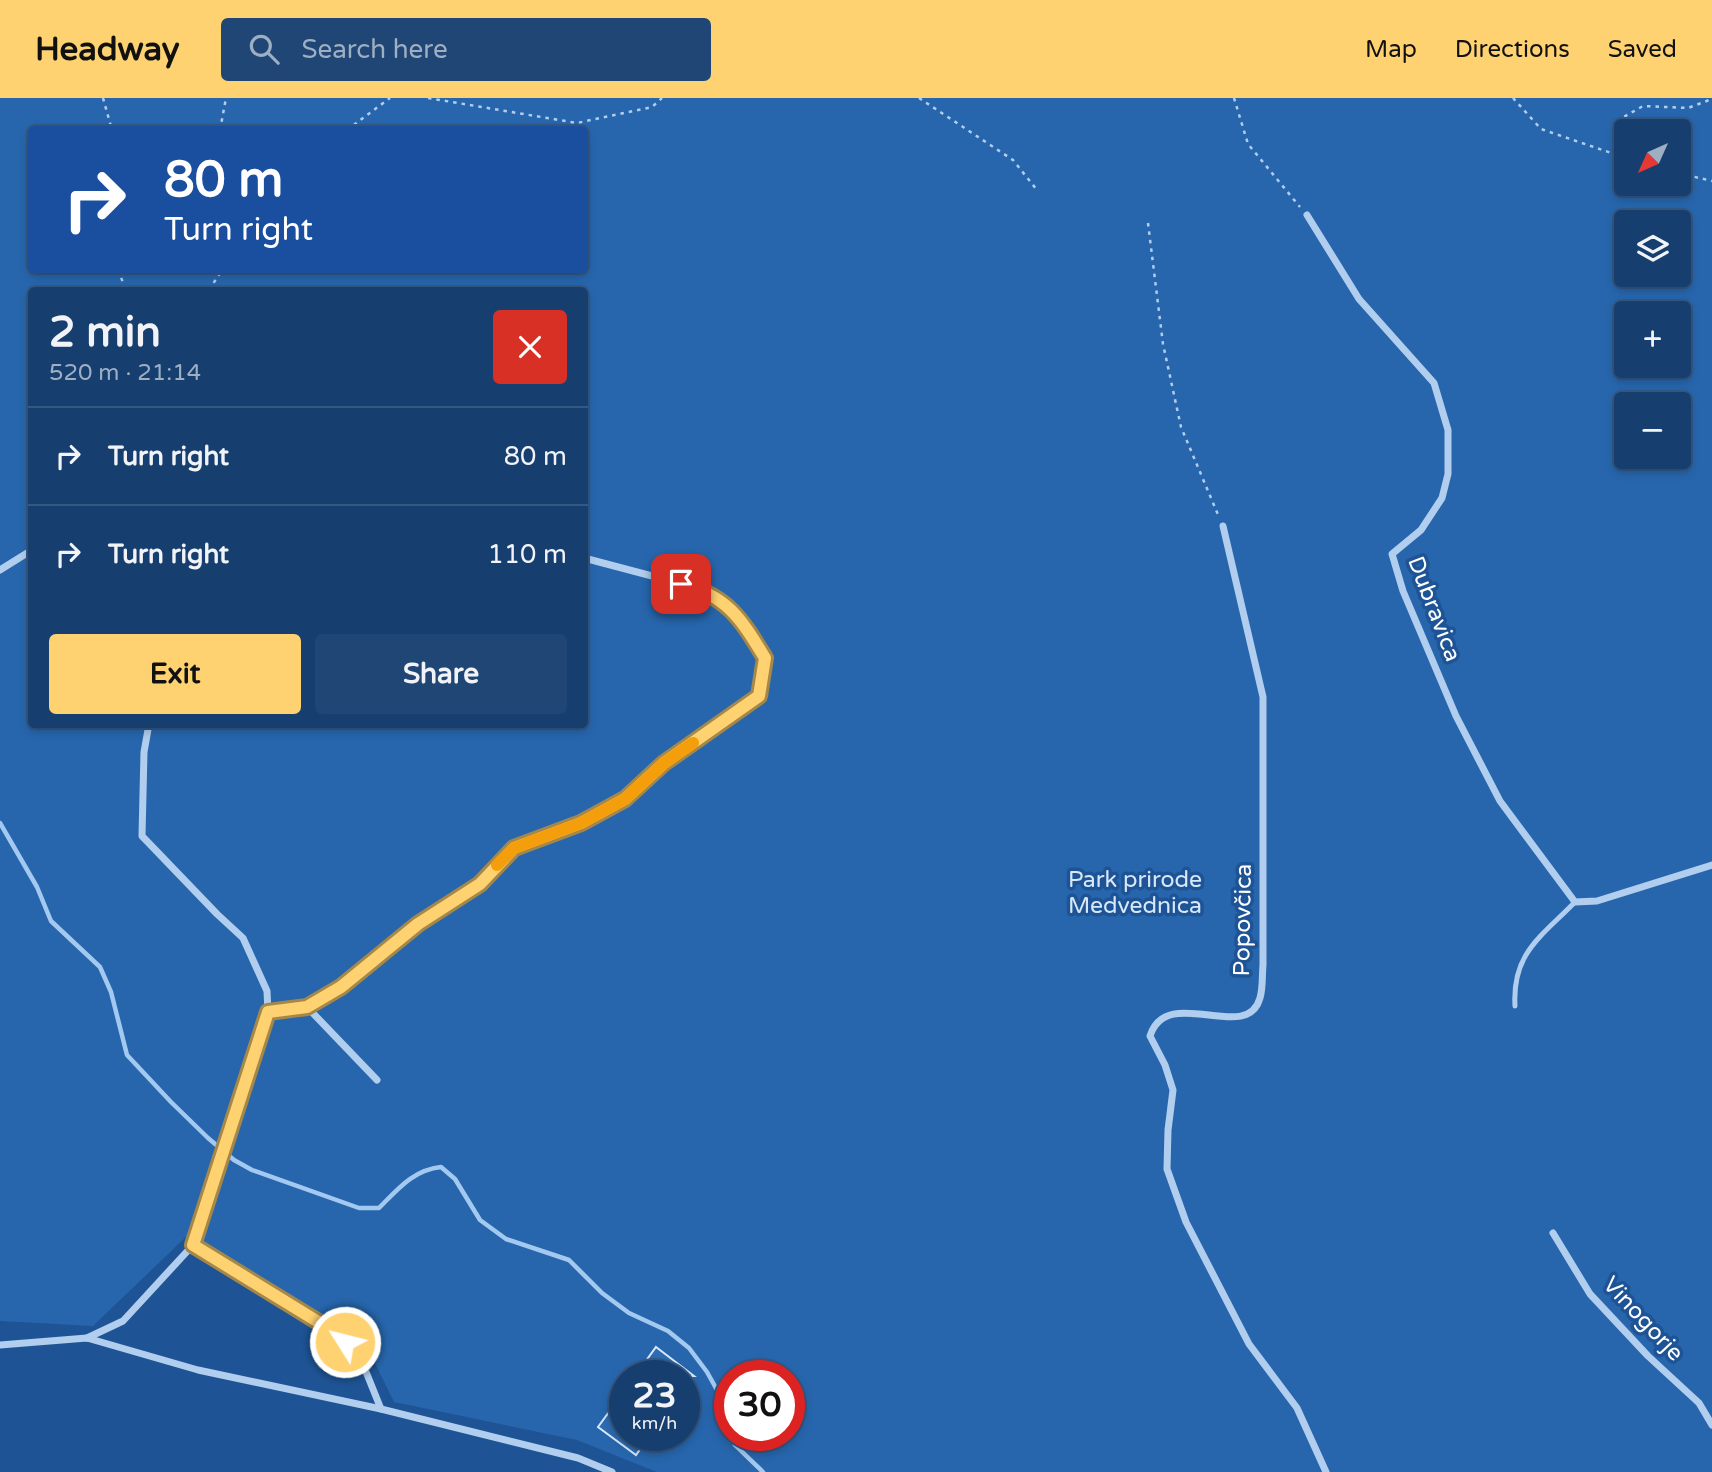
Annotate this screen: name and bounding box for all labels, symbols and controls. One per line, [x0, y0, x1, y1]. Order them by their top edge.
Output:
search box [221, 18, 711, 81]
text: Headway [35, 30, 179, 69]
icon: search [245, 30, 283, 68]
text: Search here [301, 34, 448, 65]
text: Map [1365, 35, 1417, 64]
text: Directions [1455, 35, 1570, 64]
text: Saved [1608, 35, 1677, 64]
north arrow [1614, 119, 1690, 196]
map controls [1614, 119, 1691, 469]
text: 80 m [164, 151, 283, 210]
icon: right [49, 154, 140, 245]
button: layers [1614, 210, 1691, 287]
text: Turn right [164, 211, 313, 249]
button: + [1614, 301, 1691, 378]
text: 2 min [49, 307, 161, 358]
button: close [493, 310, 567, 384]
text: 520 m · 21:14 [49, 359, 201, 387]
button: − [1614, 392, 1691, 469]
icon: right [49, 437, 87, 475]
text: Turn right [108, 441, 229, 472]
text: 80 m [504, 441, 567, 472]
icon: right [49, 535, 87, 573]
text: Turn right [108, 539, 229, 570]
text: 110 m [487, 539, 567, 570]
street label: Dubravica [1401, 553, 1467, 665]
pin [651, 554, 711, 614]
icon: arrive [662, 565, 700, 603]
button: Exit [49, 634, 301, 714]
button: Share [315, 634, 567, 714]
street label: Popovčica [1228, 863, 1258, 977]
park label: Park prirode Medvednica [1068, 866, 1202, 920]
street label: Vinogorje [1597, 1271, 1689, 1367]
position arrow [308, 1305, 382, 1379]
speed limit sign: 30 [714, 1360, 805, 1451]
text: 23 [633, 1375, 676, 1417]
text: km/h [632, 1412, 677, 1434]

